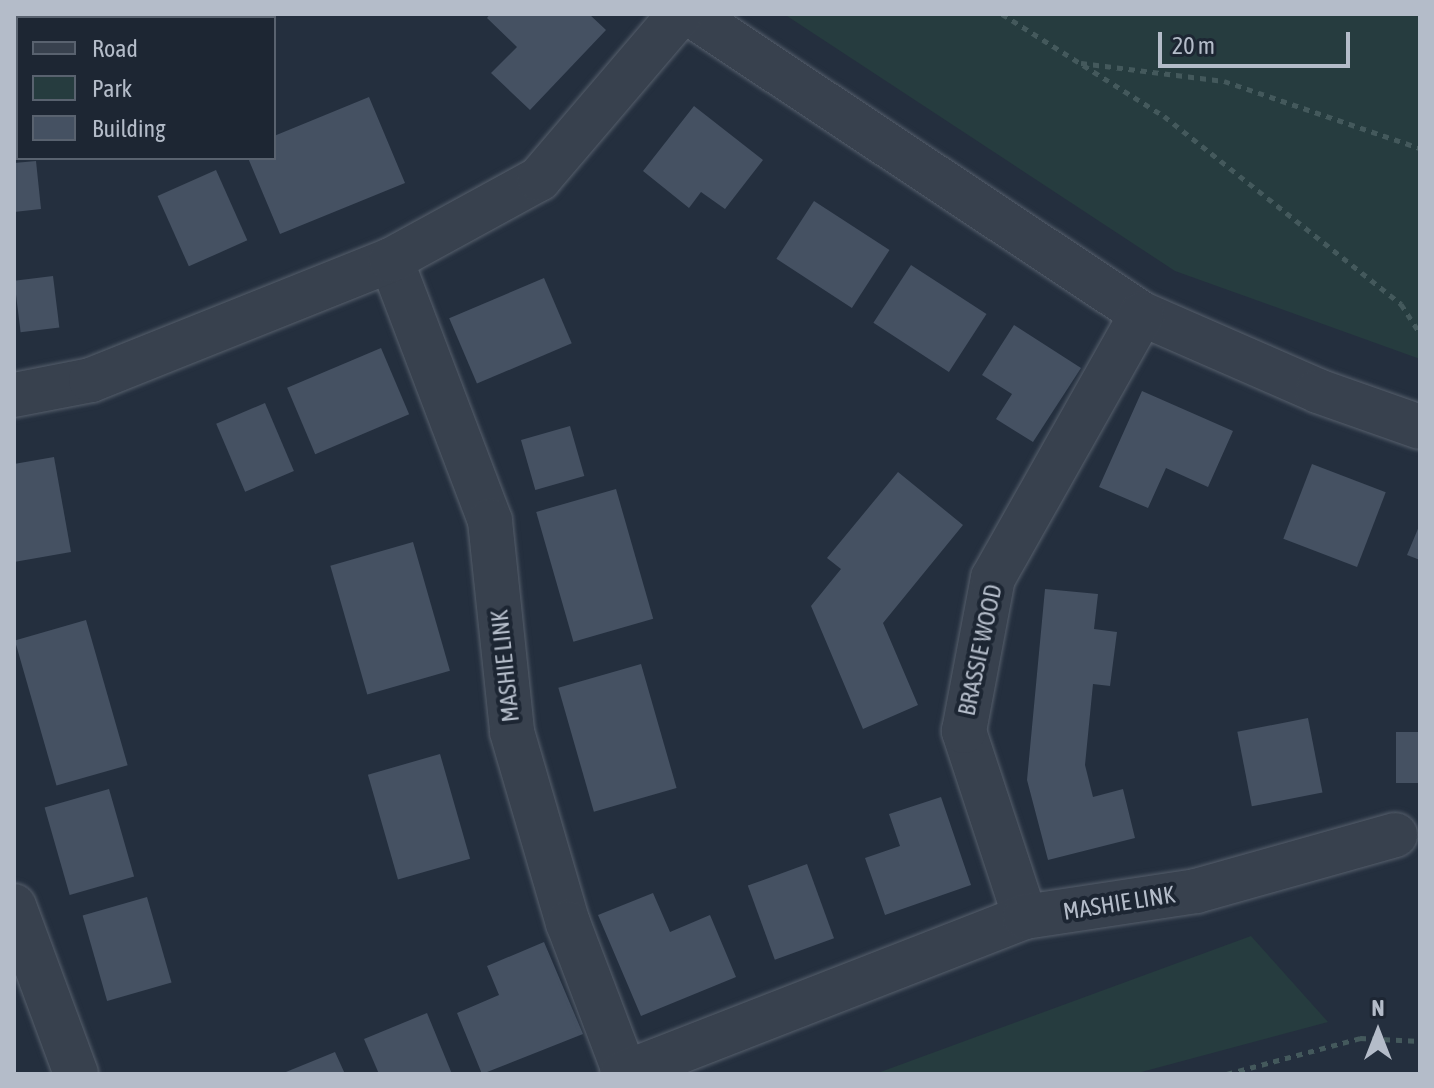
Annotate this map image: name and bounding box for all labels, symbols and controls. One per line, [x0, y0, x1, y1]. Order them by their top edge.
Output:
legend [16, 16, 276, 160]
scale bar [1162, 16, 1354, 66]
text: 20 m [1172, 32, 1215, 59]
text: Road [92, 35, 138, 62]
text: Park [92, 75, 132, 102]
text: Building [92, 115, 165, 142]
street label: BRASSIE WOOD [952, 582, 1008, 718]
street label: MASHIE LINK [485, 608, 525, 724]
street label: MASHIE LINK [1061, 880, 1177, 926]
north arrow [1338, 992, 1418, 1072]
text: N [1372, 995, 1384, 1021]

